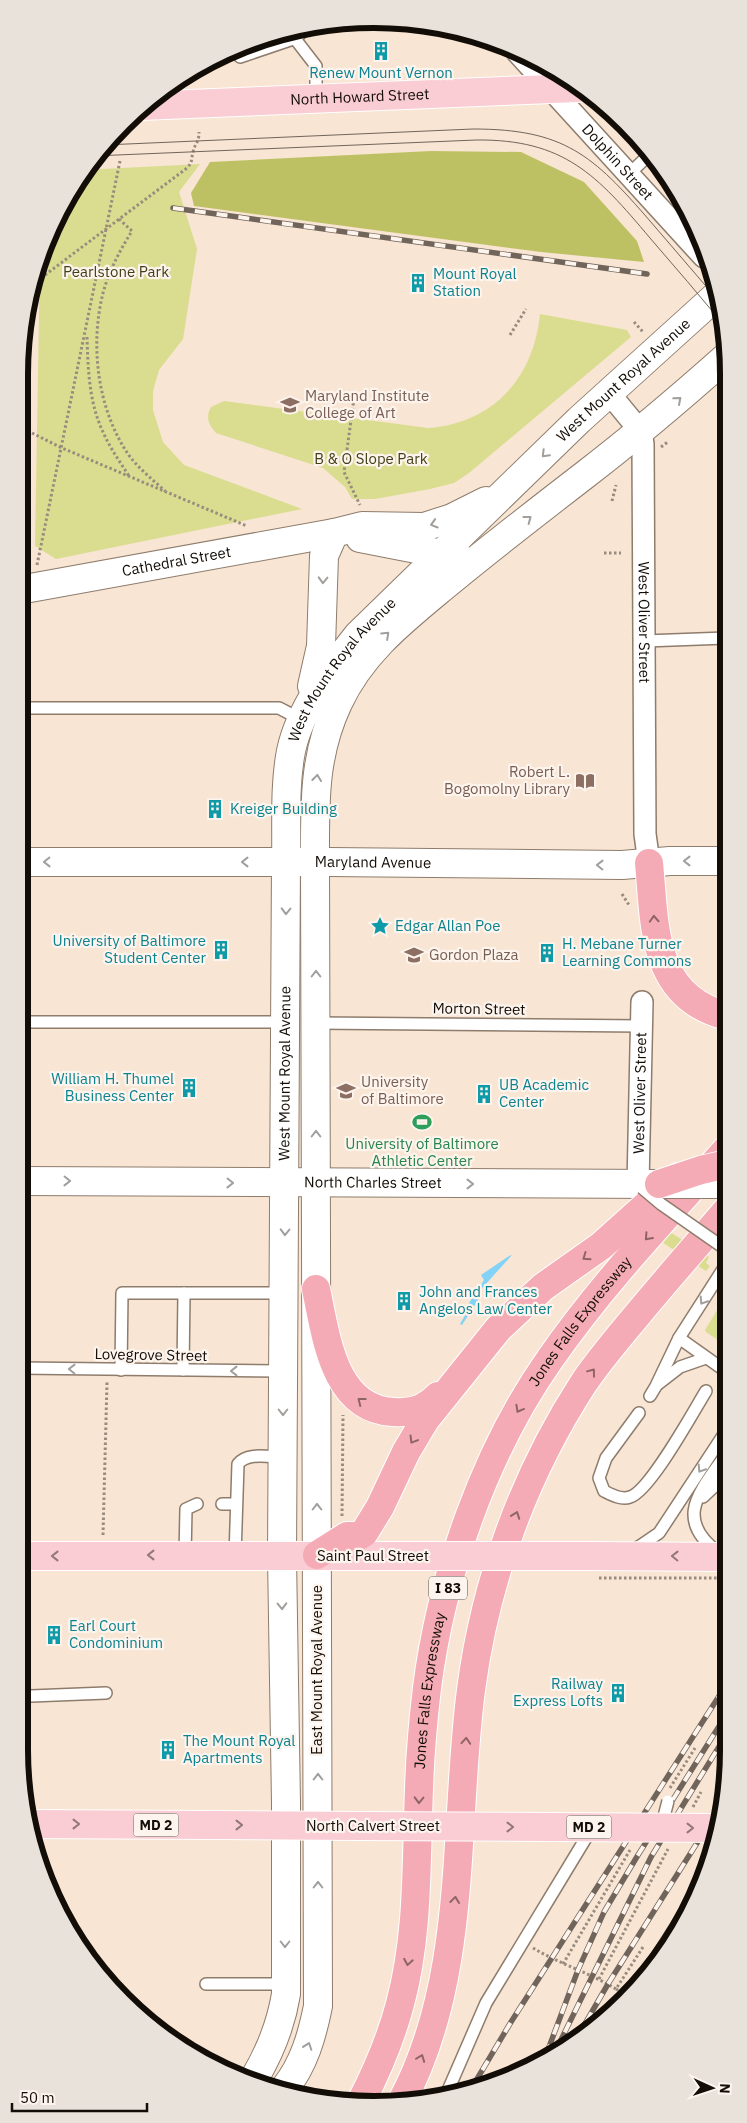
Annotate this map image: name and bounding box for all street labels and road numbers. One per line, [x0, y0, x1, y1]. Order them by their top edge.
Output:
street label: North Howard Street [290, 84, 430, 109]
street label: Dolphin Street [578, 120, 657, 204]
street label: West Mount Royal Avenue [552, 314, 694, 446]
street label: Cathedral Street [120, 542, 232, 580]
street label: West Oliver Street [635, 562, 654, 683]
street label: West Mount Royal Avenue [284, 593, 400, 744]
street label: Maryland Avenue [315, 852, 431, 872]
street label: West Mount Royal Avenue [274, 986, 294, 1161]
street label: Morton Street [432, 998, 526, 1019]
street label: West Oliver Street [629, 1032, 650, 1154]
street label: North Charles Street [304, 1172, 442, 1192]
street label: Jones Falls Expressway [524, 1252, 636, 1390]
street label: Lovegrove Street [94, 1344, 208, 1365]
street label: Saint Paul Street [317, 1546, 429, 1565]
road number: I 83 [429, 1576, 467, 1600]
street label: East Mount Royal Avenue [307, 1585, 326, 1755]
street label: Jones Falls Expressway [410, 1610, 450, 1770]
road number: MD 2 [134, 1814, 178, 1836]
road number: MD 2 [566, 1815, 612, 1838]
street label: North Calvert Street [306, 1816, 440, 1835]

